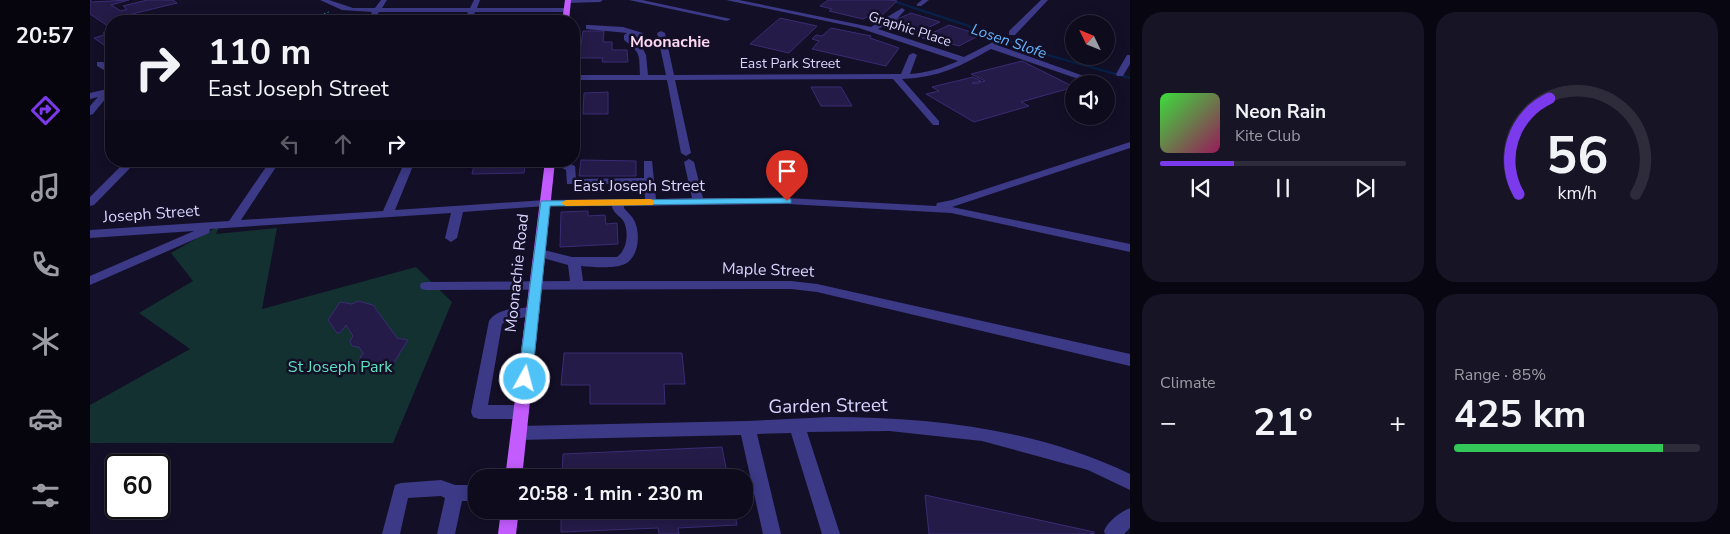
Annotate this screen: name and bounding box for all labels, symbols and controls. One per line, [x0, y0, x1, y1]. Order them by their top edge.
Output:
street label: Graphic Place [866, 7, 954, 51]
north arrow [1065, 15, 1115, 65]
map controls [1065, 15, 1115, 125]
water label: Losen Slofe [969, 19, 1049, 63]
text: 20:57 [16, 21, 74, 51]
text: 110 m [208, 29, 311, 76]
district label: Moonachie [630, 31, 710, 53]
icon: right [125, 35, 190, 100]
street label: East Park Street [740, 54, 840, 73]
text: East Joseph Street [208, 74, 389, 104]
button: sound [1065, 75, 1115, 125]
icon: directions [28, 93, 63, 128]
text: Neon Rain [1235, 99, 1326, 125]
text: 56 [1546, 120, 1608, 191]
text: Kite Club [1235, 125, 1301, 147]
icon: left [276, 130, 304, 158]
icon: ahead [329, 130, 357, 158]
icon: right [382, 130, 410, 158]
pin [766, 150, 808, 201]
icon: arrive [773, 157, 801, 185]
icon: music [28, 170, 63, 205]
icon: previous [1187, 174, 1215, 202]
icon: pause [1269, 174, 1297, 202]
icon: next [1351, 174, 1379, 202]
street label: East Joseph Street [573, 175, 705, 197]
text: km/h [1557, 181, 1597, 205]
street label: Joseph Street [101, 200, 200, 228]
street label: Moonachie Road [500, 213, 534, 333]
icon: phone [28, 247, 63, 282]
street label: Maple Street [721, 257, 815, 283]
icon: climate [28, 324, 63, 359]
position arrow [498, 352, 550, 404]
park label: St Joseph Park [288, 356, 393, 378]
text: Range · 85% [1454, 364, 1546, 386]
text: Climate [1160, 372, 1215, 394]
text: 425 km [1454, 389, 1586, 440]
street label: Garden Street [768, 392, 888, 420]
text: 21° [1253, 397, 1313, 448]
icon: car [28, 401, 63, 436]
text: − [1160, 404, 1177, 442]
text: + [1389, 404, 1406, 442]
speed limit sign: 60 [105, 454, 170, 519]
icon: filters [28, 478, 63, 513]
text: 20:58 · 1 min · 230 m [518, 481, 703, 507]

